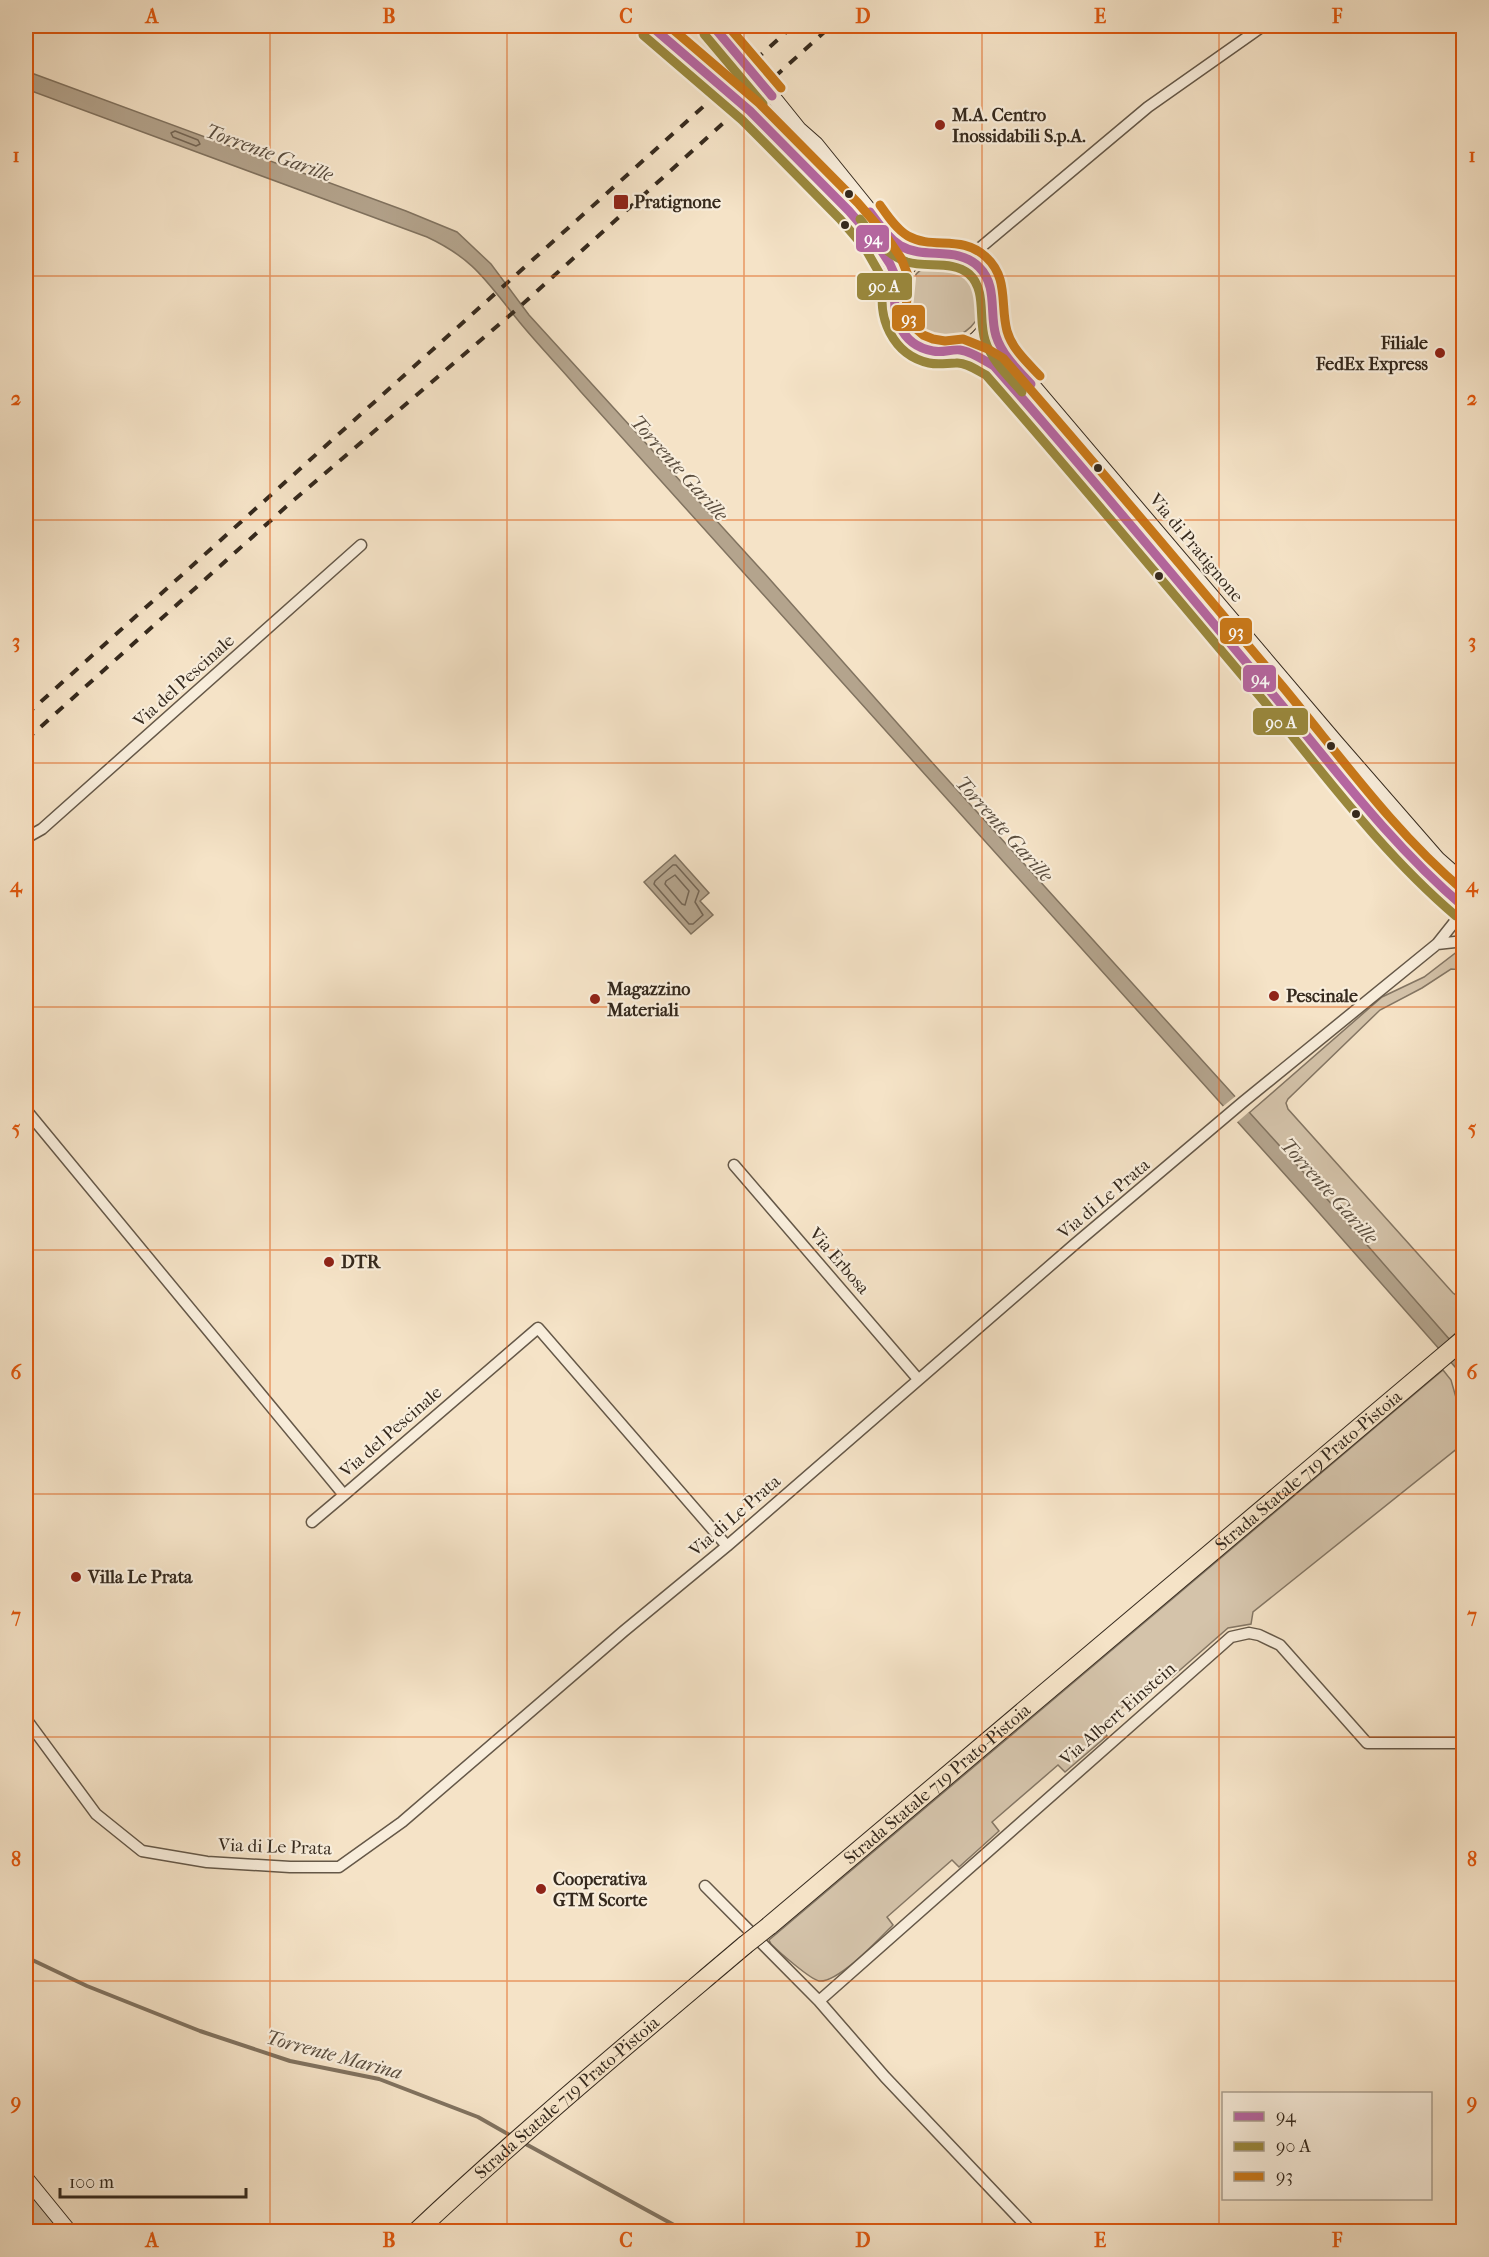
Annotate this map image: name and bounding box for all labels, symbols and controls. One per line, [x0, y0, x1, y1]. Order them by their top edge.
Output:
text: A [144, 5, 160, 28]
text: B [382, 5, 396, 28]
text: C [619, 5, 633, 28]
text: D [855, 5, 871, 28]
text: E [1094, 5, 1106, 28]
text: F [1331, 5, 1343, 28]
place label: M.A. Centro Inossidabili S.p.A. [951, 105, 1086, 147]
marker: M.A. Centro Inossidabili S.p.A. [933, 118, 947, 132]
water label: Torrente Garille [202, 119, 337, 187]
text: 1 [12, 144, 20, 167]
text: 1 [1468, 144, 1476, 167]
unlabelled marker [843, 188, 855, 200]
place label: Pratignone [634, 192, 721, 213]
marker: Pratignone [612, 193, 630, 211]
unlabelled marker [839, 219, 851, 231]
line badge: 94 [855, 224, 890, 253]
text: 94 [863, 229, 883, 249]
line badge: 90 A [856, 272, 913, 301]
text: 90 A [867, 277, 900, 297]
line badge: 93 [891, 304, 926, 332]
text: 93 [901, 309, 916, 329]
place label: Filiale FedEx Express [1315, 333, 1428, 375]
marker: Filiale FedEx Express [1433, 346, 1447, 360]
text: 2 [11, 387, 21, 410]
text: 2 [1467, 387, 1477, 410]
water label: Torrente Garille [626, 410, 733, 526]
unlabelled marker [1092, 462, 1104, 474]
street label: Via di Pratignone [1144, 489, 1247, 607]
unlabelled marker [1153, 570, 1165, 582]
line badge: 93 [1219, 617, 1253, 645]
text: 93 [1228, 622, 1243, 642]
text: 3 [12, 630, 20, 653]
street label: Via del Pescinale [129, 630, 239, 732]
text: 3 [1468, 630, 1476, 653]
line badge: 94 [1242, 664, 1277, 693]
text: 94 [1250, 669, 1270, 689]
line badge: 90 A [1252, 707, 1309, 736]
text: 90 A [1264, 713, 1297, 733]
unlabelled marker [1325, 740, 1337, 752]
water label: Torrente Garille [951, 771, 1058, 887]
unlabelled marker [1350, 808, 1362, 820]
text: 4 [9, 874, 23, 898]
text: 4 [1465, 874, 1479, 898]
place label: Magazzino Materiali [606, 979, 690, 1021]
place label: Pescinale [1286, 986, 1358, 1007]
marker: Pescinale [1267, 989, 1281, 1003]
marker: Magazzino Materiali [588, 992, 602, 1006]
text: 5 [12, 1117, 21, 1140]
text: 5 [1468, 1117, 1477, 1140]
water label: Torrente Garille [1276, 1133, 1383, 1249]
street label: Via di Le Prata [1053, 1154, 1155, 1244]
street label: Via Erbosa [804, 1223, 874, 1299]
place label: DTR [341, 1252, 381, 1273]
marker: DTR [322, 1255, 336, 1269]
text: 6 [11, 1361, 23, 1384]
text: 6 [1467, 1361, 1479, 1384]
street label: Via del Pescinale [335, 1382, 446, 1483]
street label: Strada Statale 719 Prato-Pistoia [1211, 1385, 1406, 1555]
street label: Via di Le Prata [685, 1470, 785, 1562]
place label: Villa Le Prata [87, 1567, 193, 1588]
marker: Villa Le Prata [69, 1570, 83, 1584]
text: 7 [10, 1604, 21, 1627]
text: 7 [1466, 1604, 1477, 1627]
street label: Via Albert Einstein [1055, 1658, 1181, 1771]
street label: Strada Statale 719 Prato-Pistoia [840, 1699, 1035, 1869]
street label: Via di Le Prata [217, 1834, 333, 1859]
text: 8 [11, 1848, 21, 1871]
text: 8 [1467, 1848, 1477, 1871]
place label: Cooperativa GTM Scorte [553, 1869, 648, 1911]
marker: Cooperativa GTM Scorte [534, 1882, 548, 1896]
street label: Strada Statale 719 Prato-Pistoia [470, 2011, 664, 2183]
water label: Torrente Marina [263, 2026, 405, 2084]
text: 9 [10, 2091, 21, 2114]
text: 9 [1466, 2091, 1477, 2114]
legend [1222, 2092, 1432, 2200]
text: 94 [1276, 2106, 1296, 2127]
text: 90 A [1276, 2136, 1311, 2157]
scale bar [60, 2161, 246, 2199]
text: 93 [1276, 2166, 1293, 2187]
text: 100 m [69, 2172, 114, 2193]
text: A [144, 2229, 160, 2252]
text: B [382, 2229, 396, 2252]
text: C [619, 2229, 633, 2252]
text: D [855, 2229, 871, 2252]
text: E [1094, 2229, 1106, 2252]
text: F [1331, 2229, 1343, 2252]

